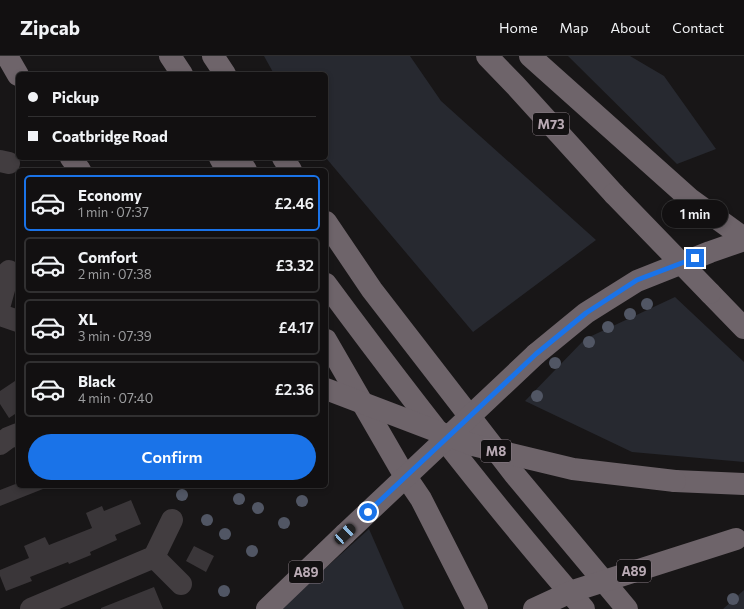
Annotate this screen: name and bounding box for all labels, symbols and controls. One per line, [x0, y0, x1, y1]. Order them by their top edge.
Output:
text: Zipcab [20, 16, 80, 39]
text: Home [499, 19, 538, 36]
text: Map [560, 19, 588, 36]
text: About [610, 19, 650, 36]
text: Contact [672, 19, 724, 36]
text: Pickup [52, 88, 99, 106]
road number: M73 [533, 113, 569, 135]
text: Coatbridge Road [52, 127, 168, 145]
icon: car [30, 185, 66, 221]
text: Economy [78, 186, 142, 204]
text: £2.46 [275, 194, 314, 212]
callout: 1 min [662, 200, 728, 228]
text: 1 min · 07:37 [78, 204, 149, 220]
text: 1 min [680, 206, 710, 222]
icon: car [30, 247, 66, 283]
text: Comfort [78, 248, 138, 266]
route end [686, 249, 704, 267]
text: £3.32 [276, 256, 314, 274]
text: 2 min · 07:38 [78, 266, 152, 282]
icon: car [30, 309, 66, 345]
text: XL [78, 310, 97, 328]
text: £4.17 [278, 318, 314, 336]
text: 3 min · 07:39 [78, 328, 152, 344]
icon: car [30, 371, 66, 407]
text: Black [78, 372, 116, 390]
text: £2.36 [275, 380, 314, 398]
text: 4 min · 07:40 [78, 390, 153, 406]
button: Confirm [28, 434, 316, 480]
road number: M8 [481, 440, 511, 462]
route start [359, 503, 377, 521]
car [332, 521, 358, 547]
road number: A89 [617, 560, 651, 582]
road number: A89 [289, 561, 323, 583]

